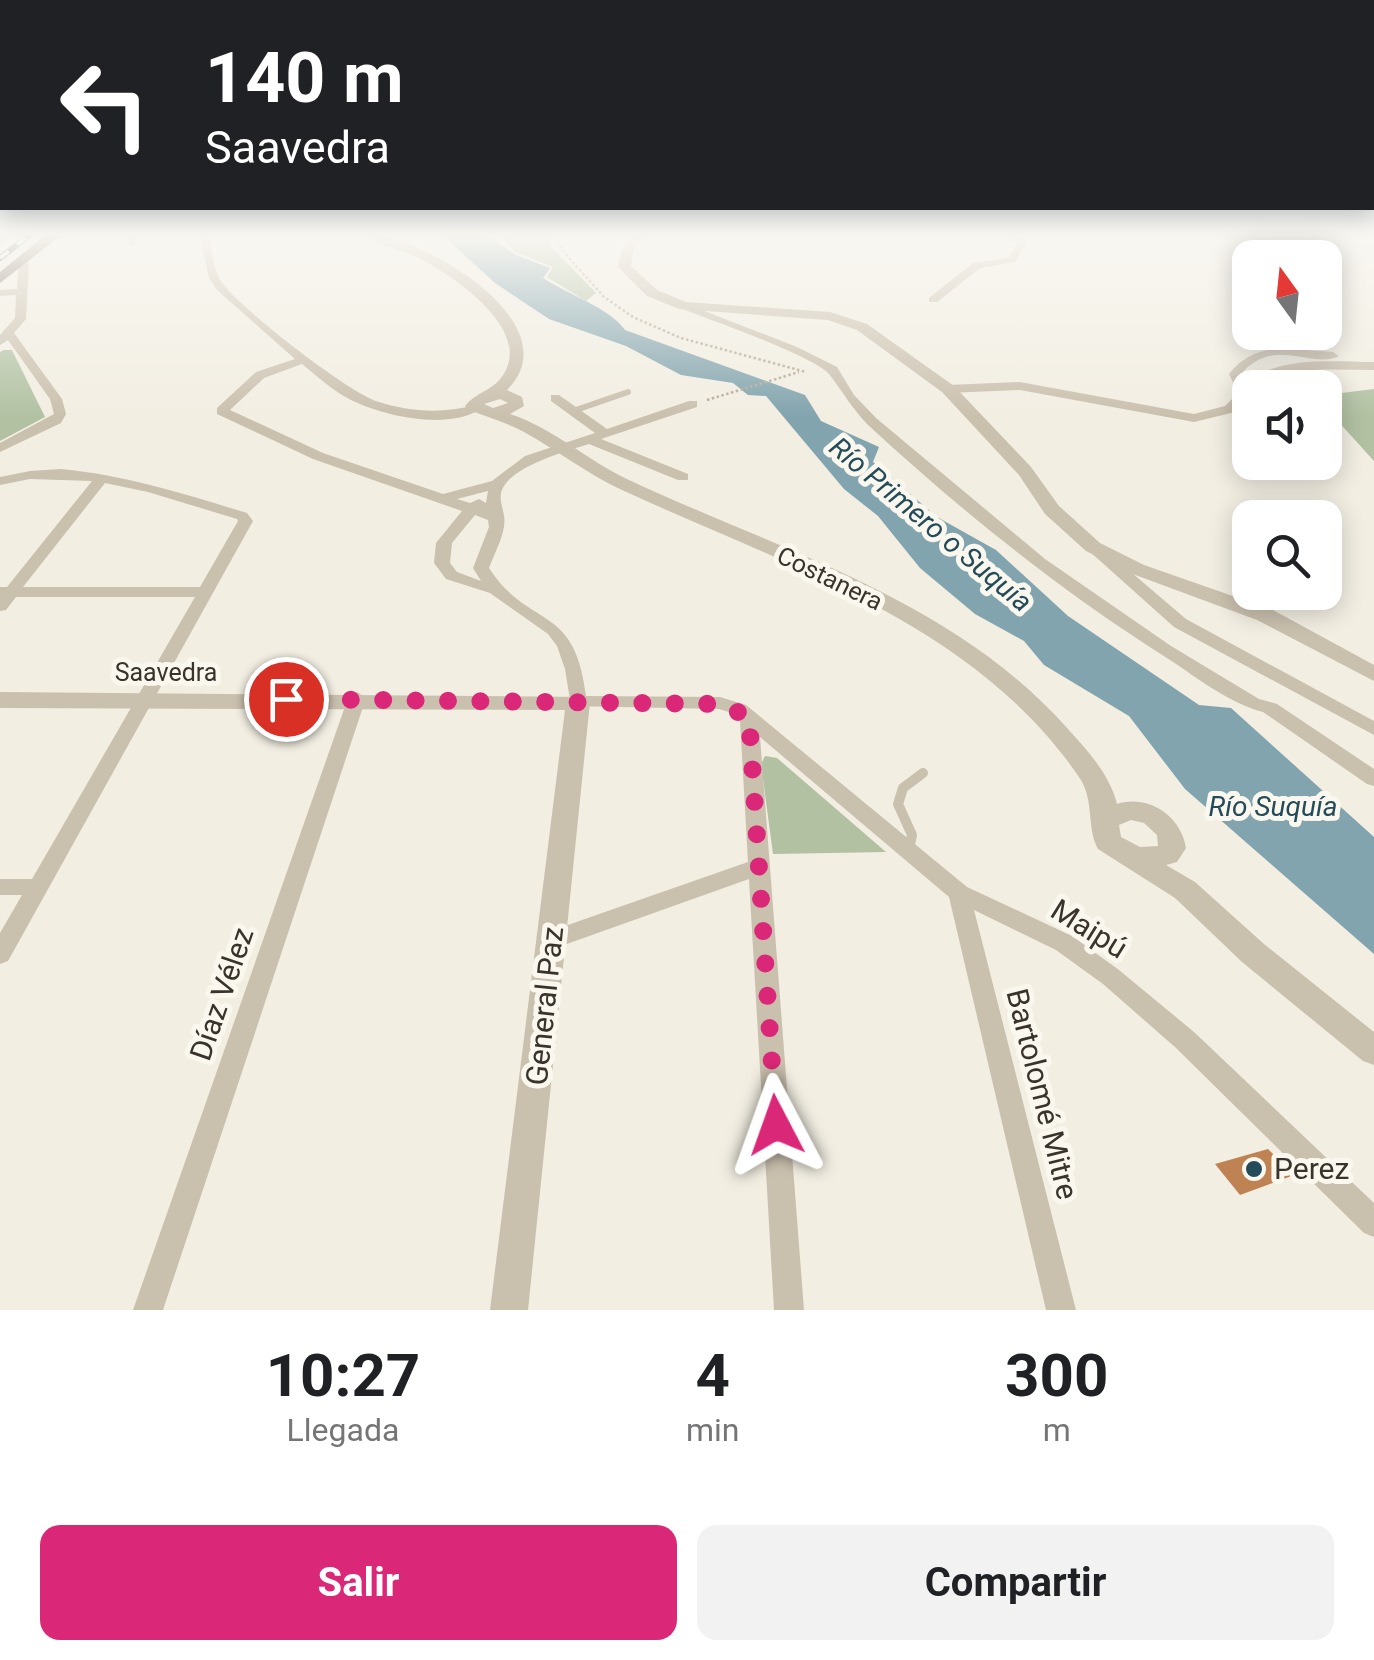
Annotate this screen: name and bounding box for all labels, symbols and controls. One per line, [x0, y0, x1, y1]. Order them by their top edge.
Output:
text: 140 m [205, 37, 404, 119]
icon: left [40, 40, 170, 170]
text: Saavedra [205, 121, 390, 174]
north arrow [1232, 240, 1342, 350]
map controls [1232, 240, 1342, 610]
button: sound [1232, 370, 1342, 480]
water label: Río Primero o Suquía [823, 430, 1038, 619]
button: search [1232, 500, 1342, 610]
street label: Costanera [772, 540, 887, 616]
pin [244, 657, 329, 742]
street label: Saavedra [115, 658, 217, 687]
icon: arrive [259, 672, 314, 727]
water label: Río Suquía [1209, 790, 1337, 823]
street label: Maipú [1045, 892, 1134, 965]
street label: Díaz Vélez [182, 923, 261, 1065]
street label: General Paz [519, 925, 570, 1087]
street label: Bartolomé Mitre [999, 985, 1086, 1203]
position arrow [724, 1073, 828, 1177]
place label: Perez [1274, 1151, 1349, 1186]
marker: Perez [1243, 1158, 1265, 1180]
text: 10:27 [266, 1340, 420, 1411]
text: 4 [695, 1340, 730, 1411]
text: 300 [1005, 1340, 1108, 1411]
text: Llegada [287, 1411, 399, 1449]
text: min [686, 1411, 739, 1449]
text: m [1043, 1411, 1071, 1449]
button: Salir [40, 1525, 677, 1640]
button: Compartir [697, 1525, 1334, 1640]

